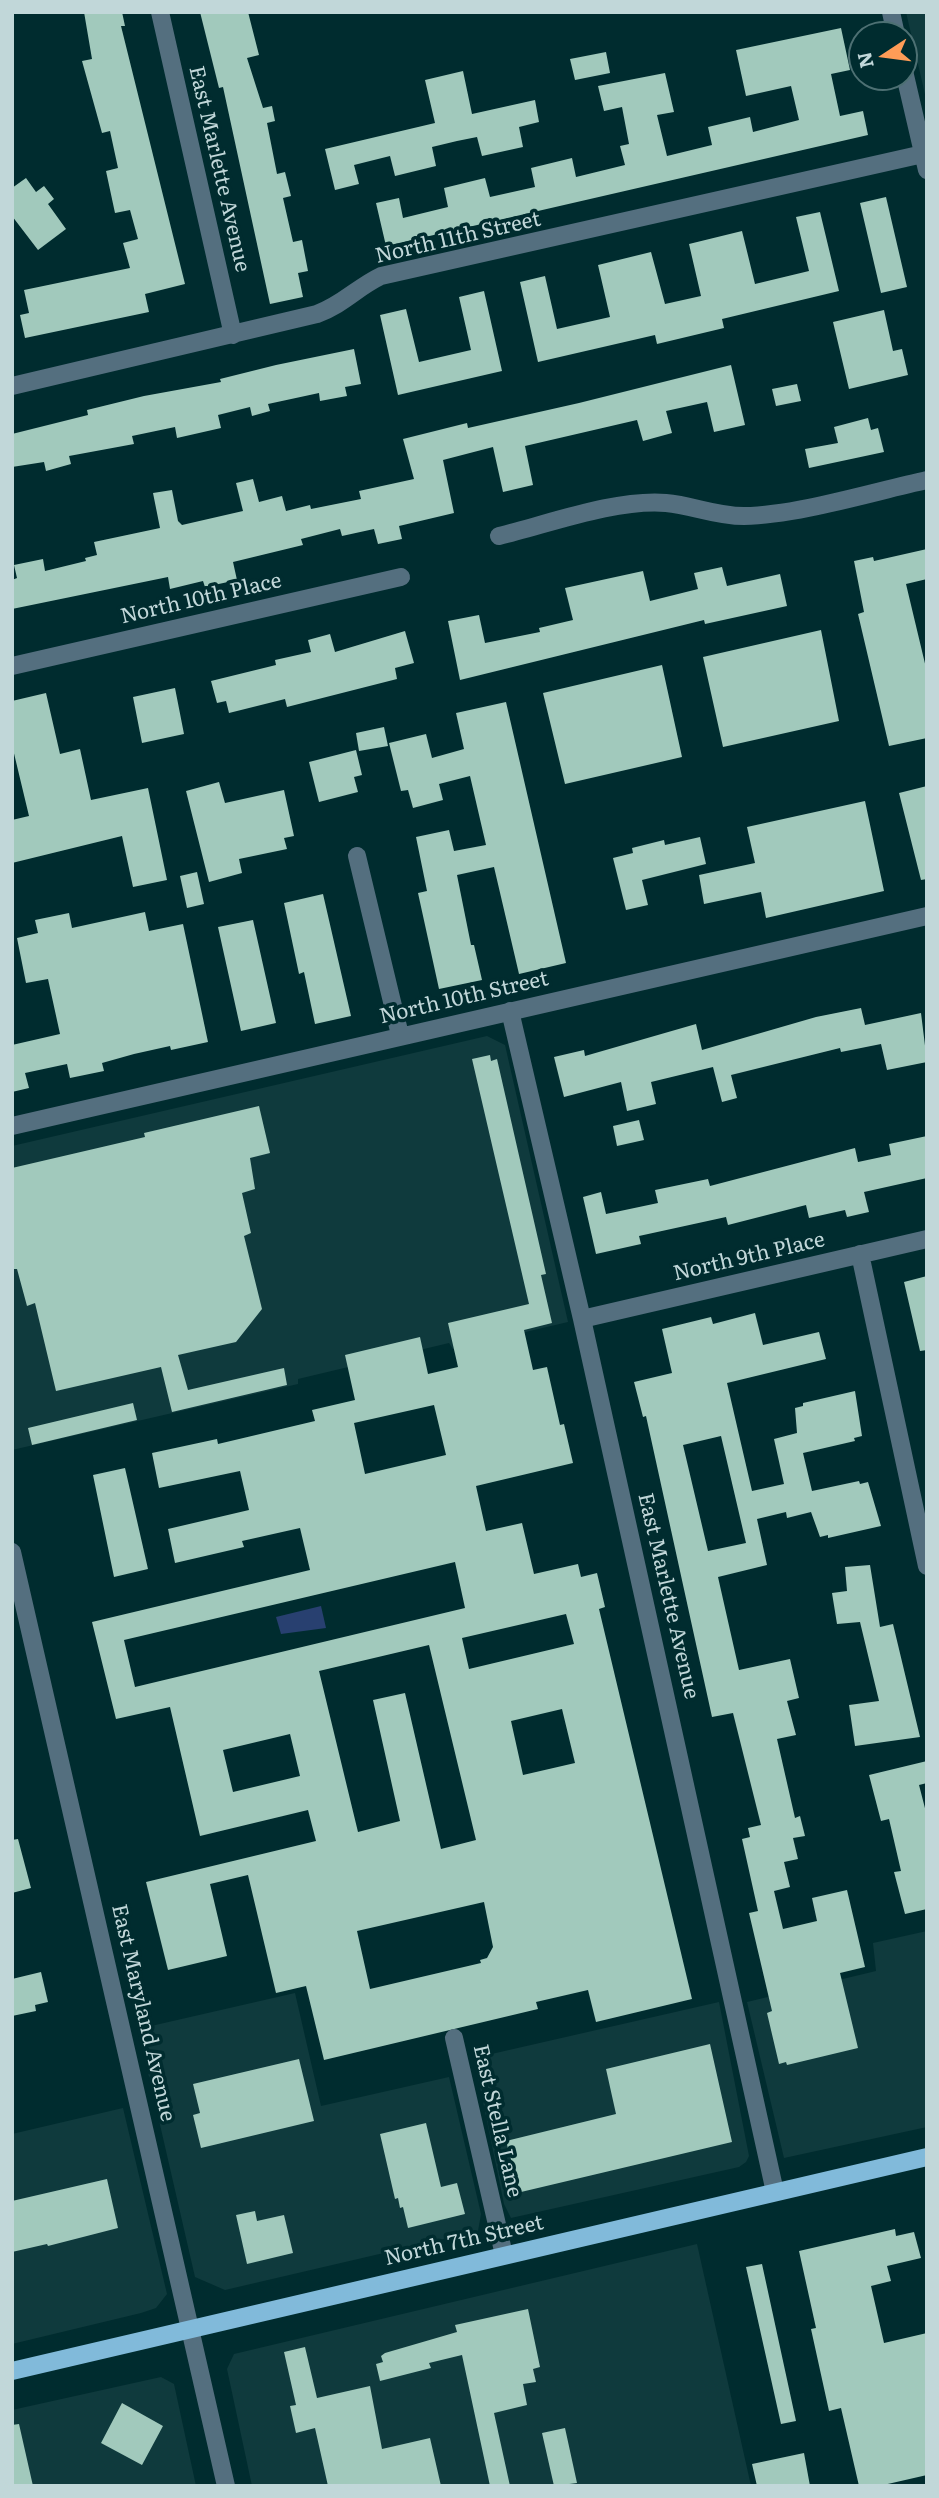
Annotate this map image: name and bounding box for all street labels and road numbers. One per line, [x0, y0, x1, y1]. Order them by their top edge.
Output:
street label: East Marlette Avenue [183, 63, 255, 275]
street label: North 11th Street [373, 207, 543, 269]
street label: North 10th Place [118, 568, 284, 630]
street label: North 10th Street [377, 966, 551, 1030]
street label: North 9th Place [671, 1227, 827, 1287]
street label: East Marlette Avenue [632, 1490, 704, 1702]
street label: East Maryland Avenue [106, 1902, 180, 2124]
street label: East Stella Lane [467, 2042, 527, 2200]
street label: North 7th Street [382, 2210, 546, 2272]

